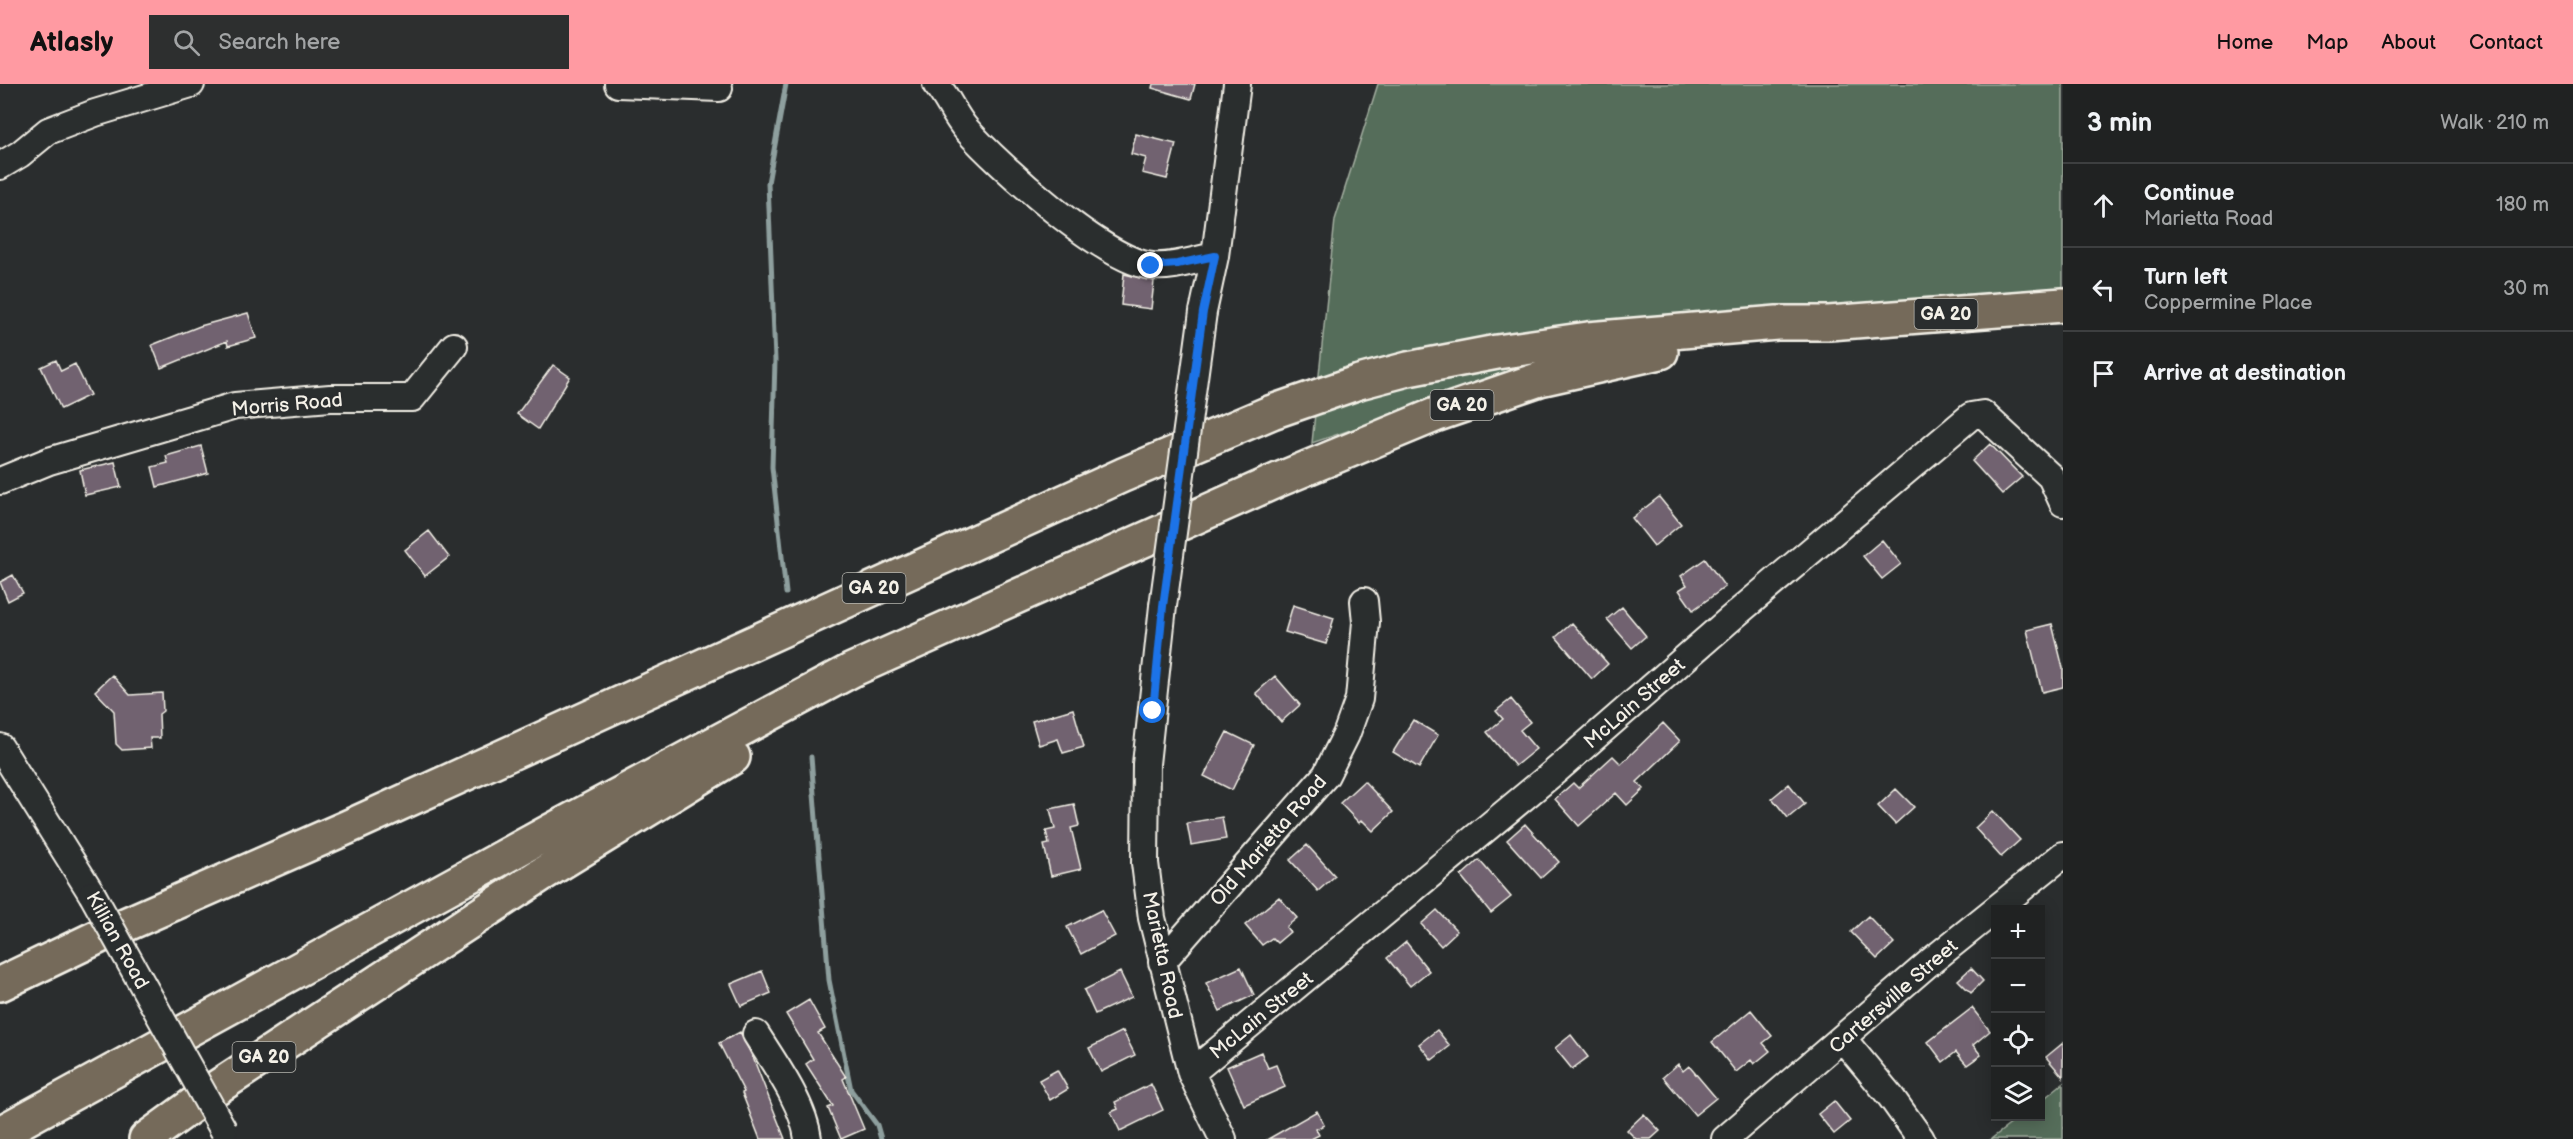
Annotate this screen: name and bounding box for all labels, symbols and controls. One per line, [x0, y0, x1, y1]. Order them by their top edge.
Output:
search box [149, 15, 569, 69]
text: Atlasly [30, 26, 113, 59]
icon: search [170, 26, 203, 59]
text: Search here [218, 29, 340, 56]
text: Home [2216, 30, 2273, 55]
text: Map [2306, 30, 2348, 55]
text: About [2381, 30, 2436, 55]
text: Contact [2469, 30, 2543, 55]
text: 3 min [2087, 108, 2152, 139]
text: Walk · 210 m [2440, 111, 2549, 135]
text: Continue [2144, 180, 2234, 207]
icon: ahead [2087, 189, 2120, 222]
text: 180 m [2496, 193, 2549, 217]
text: Marietta Road [2144, 207, 2273, 231]
route end [1137, 252, 1163, 278]
text: Turn left [2144, 264, 2228, 291]
icon: left [2087, 273, 2120, 306]
text: 30 m [2503, 277, 2549, 301]
text: Coppermine Place [2144, 291, 2312, 315]
road number: GA 20 [1914, 299, 1978, 329]
icon: arrive [2087, 357, 2120, 390]
text: Arrive at destination [2144, 360, 2346, 387]
street label: Morris Road [231, 388, 344, 422]
road number: GA 20 [1430, 390, 1494, 420]
road number: GA 20 [842, 573, 906, 603]
street label: McLain Street [1579, 653, 1690, 754]
route start [1139, 697, 1165, 723]
street label: Old Marietta Road [1205, 770, 1332, 911]
street label: Killian Road [81, 888, 154, 993]
street label: Marietta Road [1137, 890, 1187, 1021]
map controls [1991, 905, 2045, 1121]
button: + [1991, 905, 2045, 959]
street label: Cartersville Street [1825, 934, 1963, 1059]
button: − [1991, 959, 2045, 1013]
street label: McLain Street [1205, 967, 1318, 1065]
button: locate [1991, 1013, 2045, 1067]
road number: GA 20 [232, 1042, 296, 1072]
button: layers [1991, 1067, 2045, 1121]

